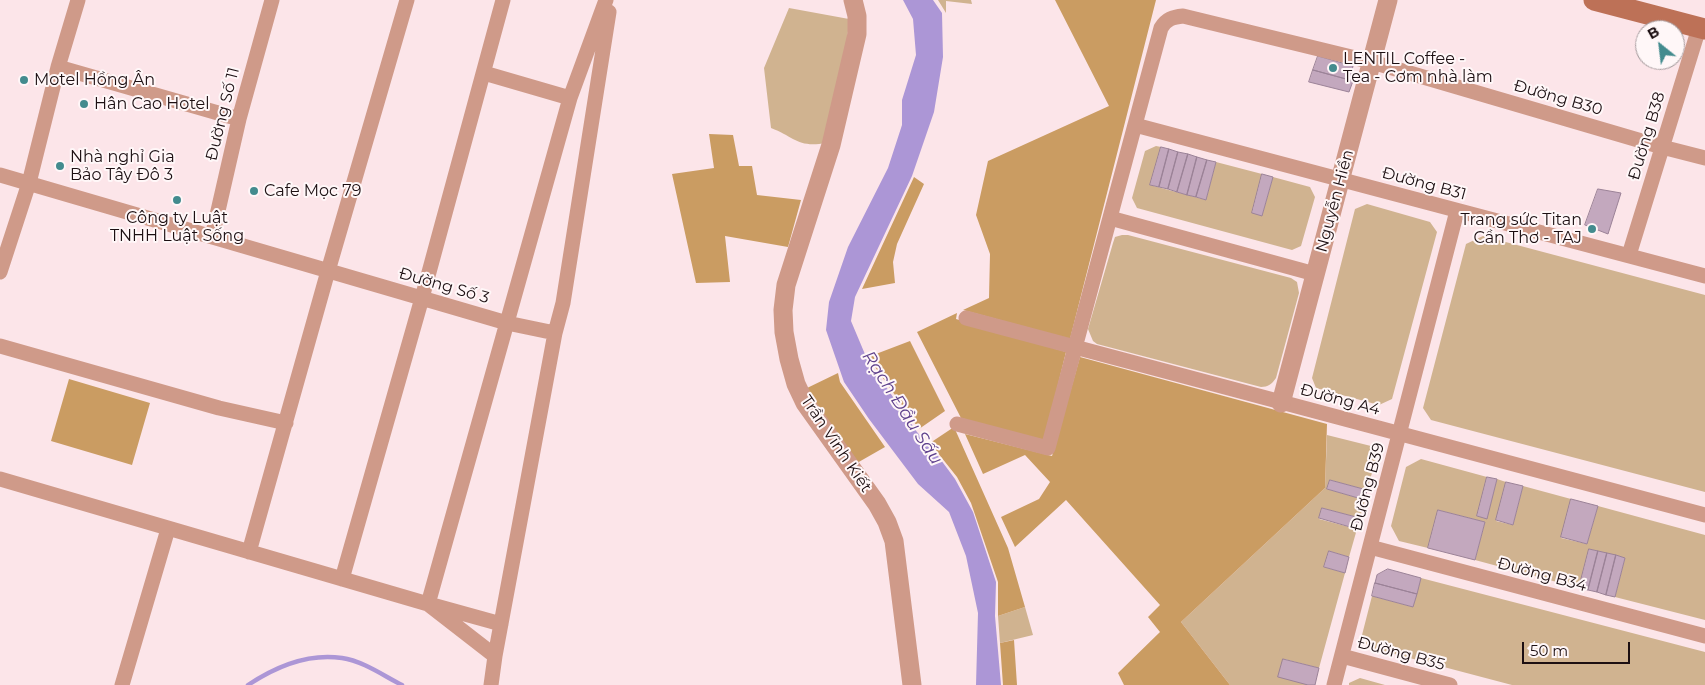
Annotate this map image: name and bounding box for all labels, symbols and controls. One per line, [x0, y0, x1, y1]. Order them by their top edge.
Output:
north arrow [1635, 20, 1685, 70]
text: B [1644, 22, 1662, 43]
place label: LENTIL Coffee - Tea - Cơm nhà làm [1343, 49, 1493, 87]
marker: LENTIL Coffee - Tea - Cơm nhà làm [1327, 62, 1339, 74]
street label: Đường Số 11 [202, 65, 244, 163]
place label: Motel Hồng Ân [34, 70, 155, 90]
marker: Motel Hồng Ân [18, 74, 30, 86]
street label: Đường B30 [1511, 76, 1605, 120]
street label: Đường B38 [1624, 90, 1670, 182]
place label: Hân Cao Hotel [94, 94, 210, 114]
marker: Hân Cao Hotel [78, 98, 90, 110]
place label: Nhà nghỉ Gia Bảo Tây Đô 3 [70, 147, 175, 185]
street label: Nguyễn Hiền [1312, 148, 1358, 254]
marker: Nhà nghỉ Gia Bảo Tây Đô 3 [54, 160, 66, 172]
street label: Đường B31 [1380, 164, 1468, 204]
place label: Cafe Mọc 79 [264, 181, 361, 201]
marker: Cafe Mọc 79 [248, 185, 260, 197]
marker: Công ty Luật TNHH Luật Sống [171, 194, 183, 206]
place label: Công ty Luật TNHH Luật Sống [110, 208, 244, 246]
place label: Trang sức Titan Cần Thơ - TAJ [1461, 210, 1582, 248]
marker: Trang sức Titan Cần Thơ - TAJ [1586, 223, 1598, 235]
street label: Đường Số 3 [397, 264, 491, 308]
water label: Rạch Đầu Sấu [857, 347, 947, 469]
street label: Đường A4 [1298, 380, 1382, 420]
street label: Trần Vĩnh Kiết [797, 392, 875, 496]
street label: Đường B39 [1347, 441, 1389, 533]
street label: Đường B34 [1495, 554, 1589, 596]
scale bar [1525, 632, 1632, 664]
street label: Đường B35 [1355, 633, 1447, 675]
text: 50 m [1530, 641, 1568, 660]

